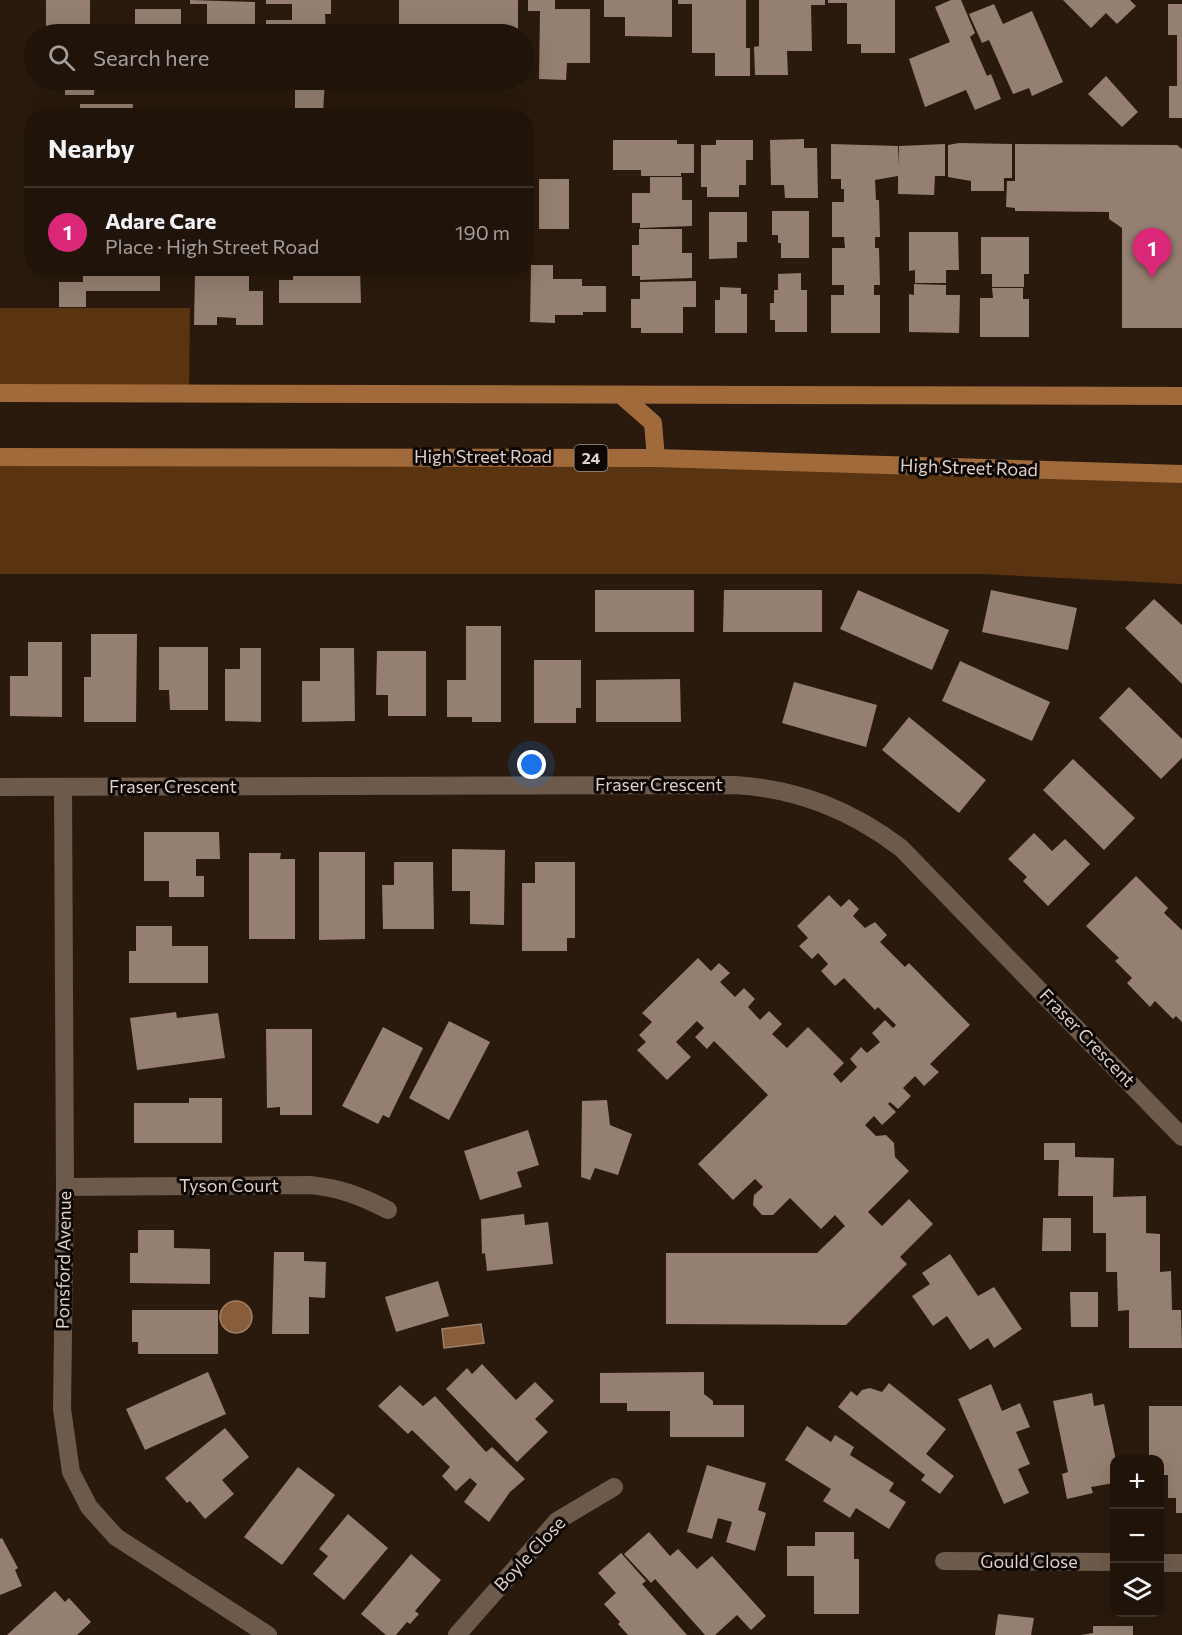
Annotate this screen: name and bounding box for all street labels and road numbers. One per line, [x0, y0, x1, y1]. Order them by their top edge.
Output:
street label: High Street Road [414, 445, 552, 467]
road number: 24 [574, 445, 608, 471]
street label: High Street Road [900, 454, 1038, 480]
street label: Fraser Crescent [595, 773, 723, 795]
street label: Fraser Crescent [109, 775, 237, 797]
street label: Fraser Crescent [1035, 984, 1140, 1091]
street label: Tyson Court [179, 1174, 279, 1196]
street label: Ponsford Avenue [51, 1191, 75, 1329]
street label: Boyle Close [489, 1511, 569, 1595]
street label: Gould Close [980, 1550, 1078, 1572]

